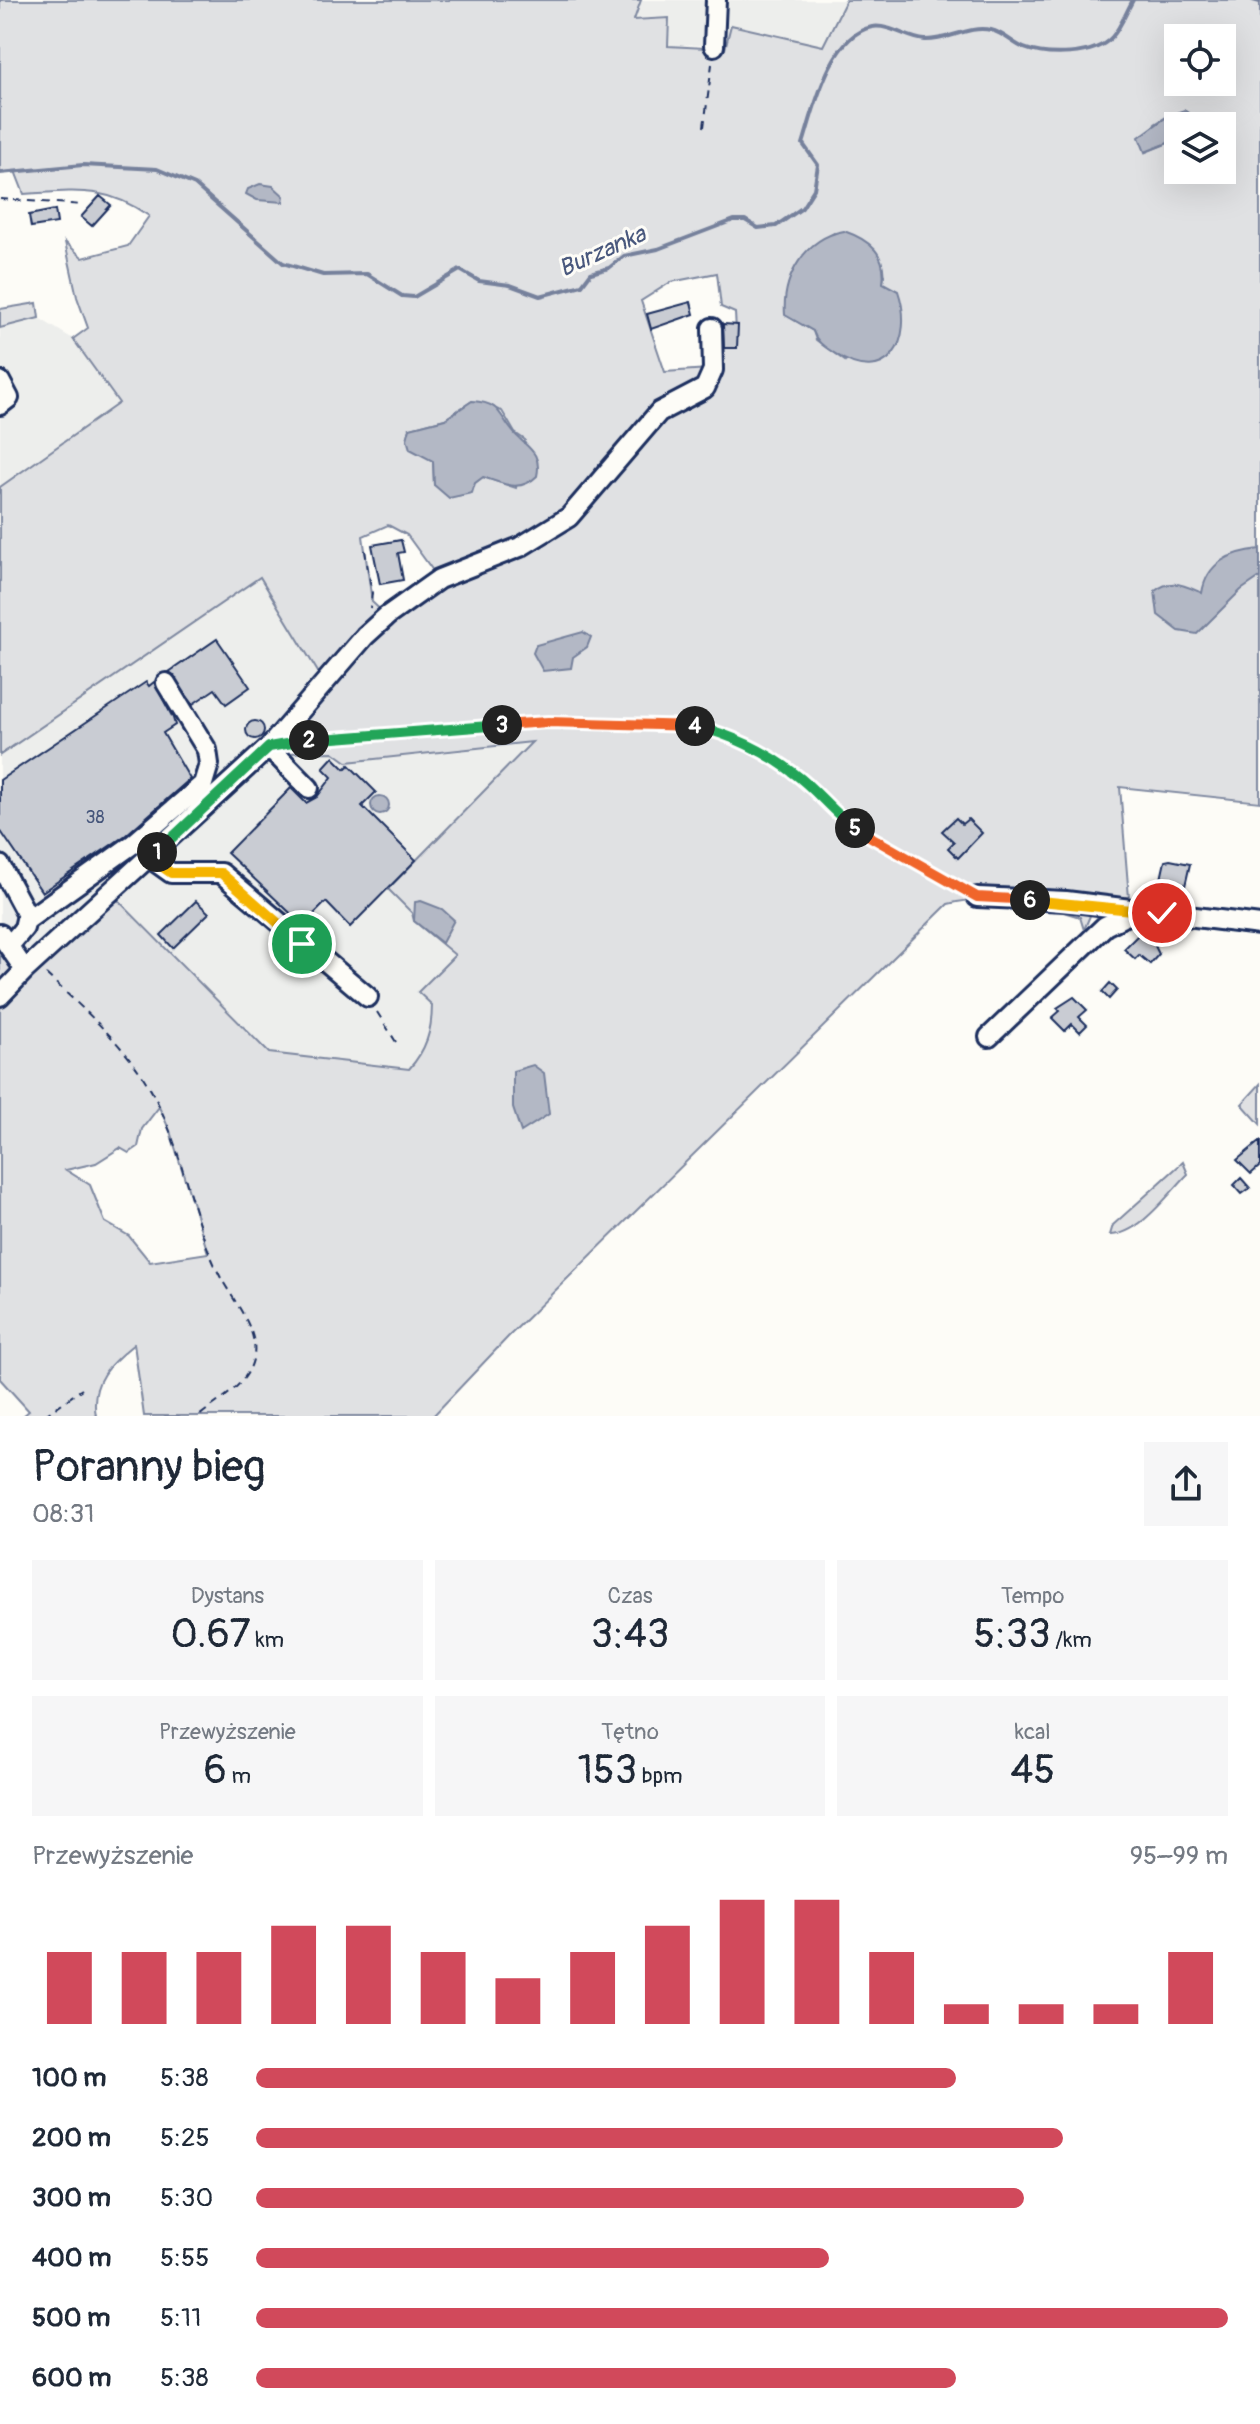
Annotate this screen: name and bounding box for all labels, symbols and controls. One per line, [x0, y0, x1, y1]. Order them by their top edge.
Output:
map controls [1164, 24, 1236, 184]
button: locate [1164, 24, 1236, 96]
button: layers [1164, 112, 1236, 184]
water label: Burzanka [554, 219, 652, 283]
pin: 3 [482, 705, 522, 745]
pin: 4 [675, 706, 715, 746]
text: 3 [496, 711, 508, 739]
text: 4 [689, 712, 701, 740]
pin: 2 [289, 720, 329, 760]
text: 2 [303, 726, 315, 754]
house number: 38 [85, 806, 105, 829]
pin: 5 [835, 808, 875, 848]
text: 5 [849, 814, 861, 842]
pin: 1 [137, 832, 177, 872]
text: 1 [153, 838, 161, 866]
pin [1128, 879, 1196, 947]
pin: 6 [1010, 880, 1050, 920]
text: 6 [1024, 886, 1036, 914]
icon: check [1140, 891, 1184, 935]
pin [268, 910, 336, 978]
icon: arrive [280, 922, 324, 966]
text: Poranny bieg [32, 1440, 265, 1495]
button: share [1144, 1442, 1228, 1526]
text: 08:31 [32, 1498, 94, 1530]
text: Dystans [191, 1582, 264, 1610]
text: Czas [607, 1582, 653, 1610]
text: Tempo [1001, 1582, 1064, 1610]
text: 0.67 [171, 1610, 251, 1659]
text: 3:43 [591, 1610, 669, 1659]
text: 5:33 [973, 1610, 1050, 1659]
text: km [251, 1626, 284, 1654]
text: /km [1050, 1626, 1092, 1654]
text: Przewyższenie [159, 1718, 296, 1746]
text: Tętno [601, 1718, 659, 1746]
text: kcal [1015, 1718, 1051, 1746]
text: 6 [204, 1746, 227, 1795]
text: 153 [577, 1746, 637, 1795]
text: 45 [1010, 1746, 1055, 1795]
text: m [227, 1762, 251, 1790]
text: bpm [637, 1762, 683, 1790]
text: Przewyższenie [32, 1840, 193, 1872]
text: 95–99 m [1130, 1840, 1228, 1872]
text: 100 m [32, 2062, 106, 2094]
text: 5:38 [160, 2062, 209, 2094]
text: 200 m [32, 2122, 111, 2154]
text: 5:25 [160, 2122, 210, 2154]
text: 300 m [32, 2182, 111, 2214]
text: 5:30 [160, 2182, 213, 2214]
text: 400 m [32, 2242, 111, 2274]
text: 5:55 [160, 2242, 209, 2274]
text: 500 m [32, 2302, 110, 2334]
text: 5:11 [160, 2302, 201, 2334]
text: 600 m [32, 2362, 111, 2394]
text: 5:38 [160, 2362, 209, 2394]

